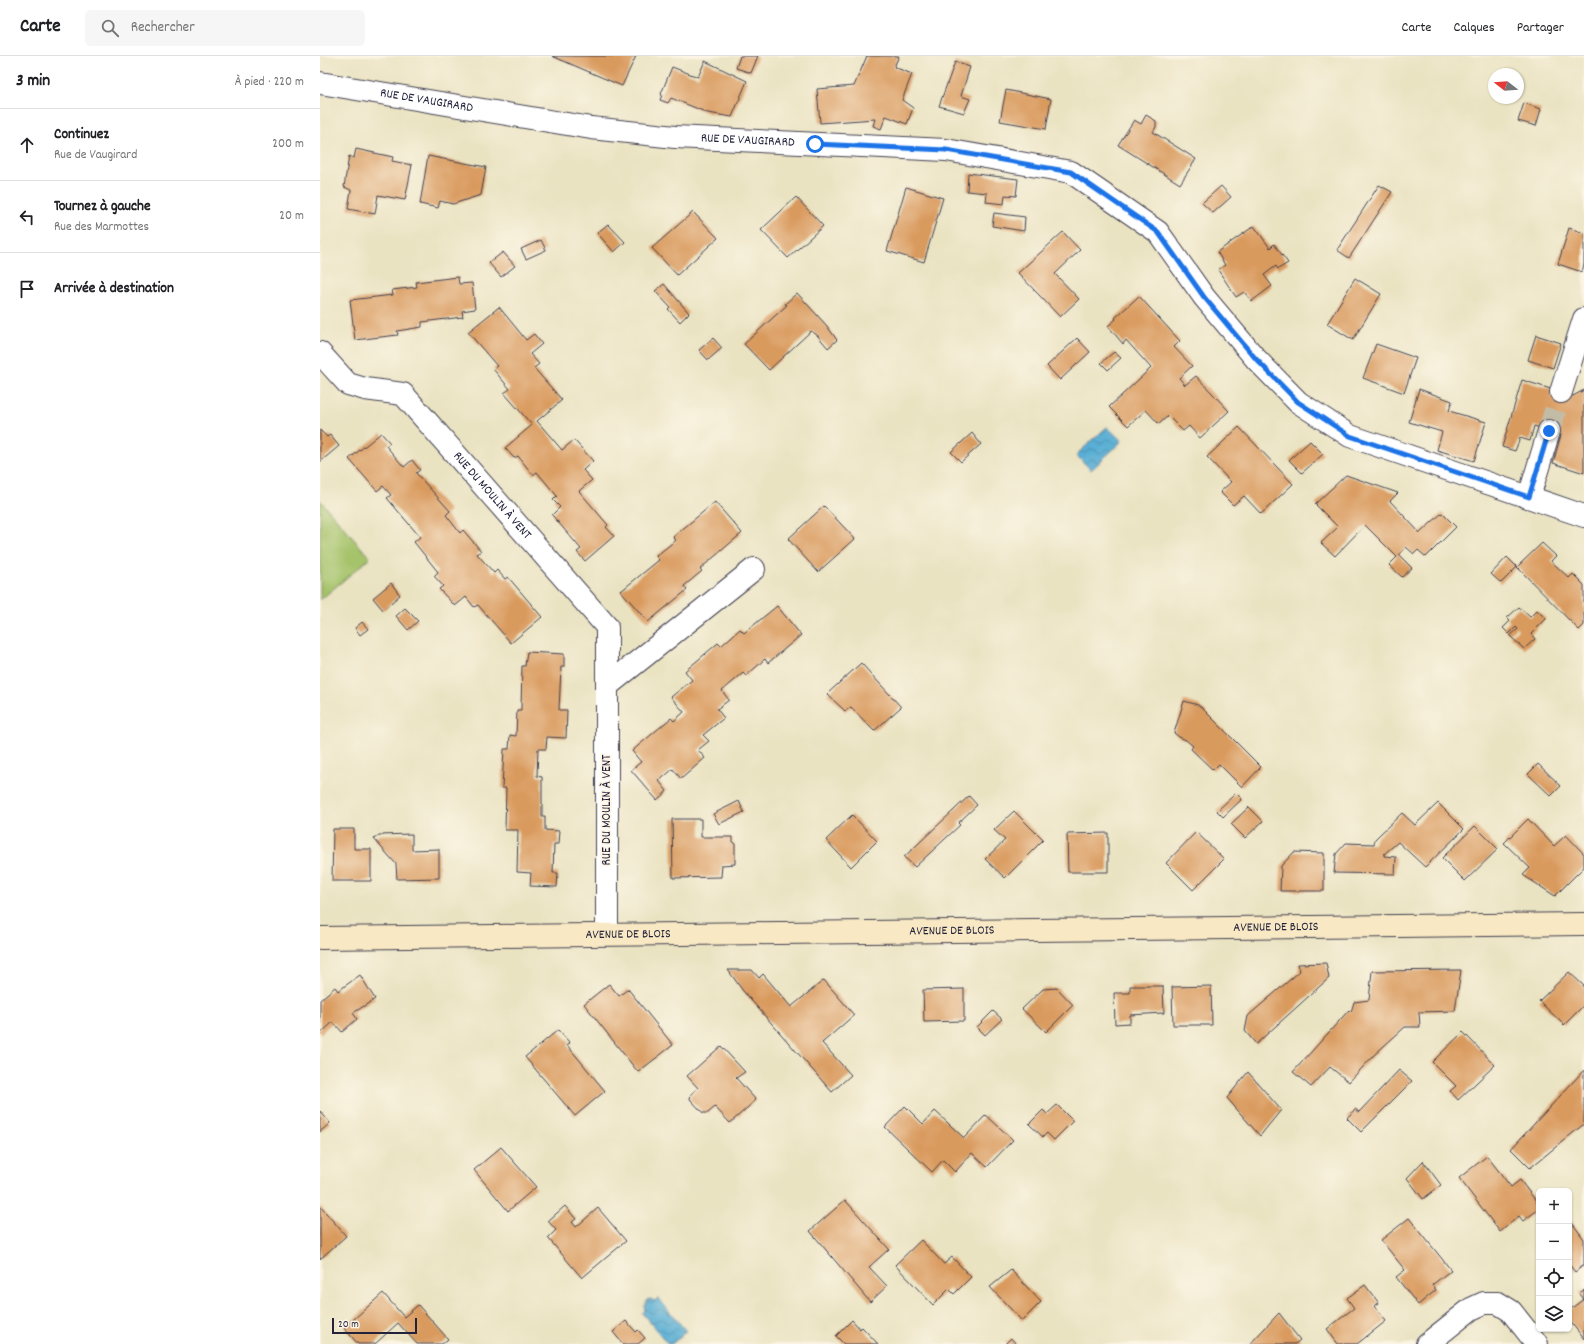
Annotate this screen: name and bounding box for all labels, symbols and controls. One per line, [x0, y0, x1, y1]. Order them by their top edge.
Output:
search box [85, 10, 365, 46]
text: Carte [20, 14, 61, 41]
icon: search [99, 17, 121, 39]
text: Rechercher [131, 17, 195, 39]
text: Carte [1402, 18, 1432, 38]
text: Calques [1454, 18, 1495, 38]
text: Partager [1517, 18, 1564, 38]
north arrow [1488, 68, 1524, 104]
text: 3 min [16, 70, 50, 94]
text: À pied · 220 m [235, 73, 304, 92]
street label: RUE DE VAUGIRARD [379, 84, 475, 118]
text: Continuez [54, 124, 109, 146]
street label: RUE DE VAUGIRARD [700, 129, 795, 152]
icon: ahead [16, 134, 38, 156]
text: 200 m [272, 135, 304, 154]
route start [806, 135, 824, 153]
text: Rue de Vaugirard [54, 146, 137, 165]
text: Tournez à gauche [54, 196, 151, 218]
icon: left [16, 206, 38, 228]
text: 20 m [279, 207, 304, 226]
text: Rue des Marmottes [54, 218, 149, 237]
icon: arrive [16, 278, 38, 300]
text: Arrivée à destination [54, 278, 174, 300]
route end [1540, 422, 1558, 440]
street label: RUE DU MOULIN À VENT [448, 448, 536, 544]
street label: RUE DU MOULIN À VENT [598, 755, 617, 866]
street label: AVENUE DE BLOIS [1233, 917, 1319, 937]
street label: AVENUE DE BLOIS [909, 921, 995, 941]
street label: AVENUE DE BLOIS [585, 925, 671, 945]
map controls [1536, 1188, 1572, 1332]
button: + [1536, 1188, 1572, 1224]
button: − [1536, 1224, 1572, 1260]
button: locate [1536, 1260, 1572, 1296]
button: layers [1536, 1296, 1572, 1332]
scale bar [332, 1316, 417, 1335]
text: 20 m [338, 1317, 359, 1333]

